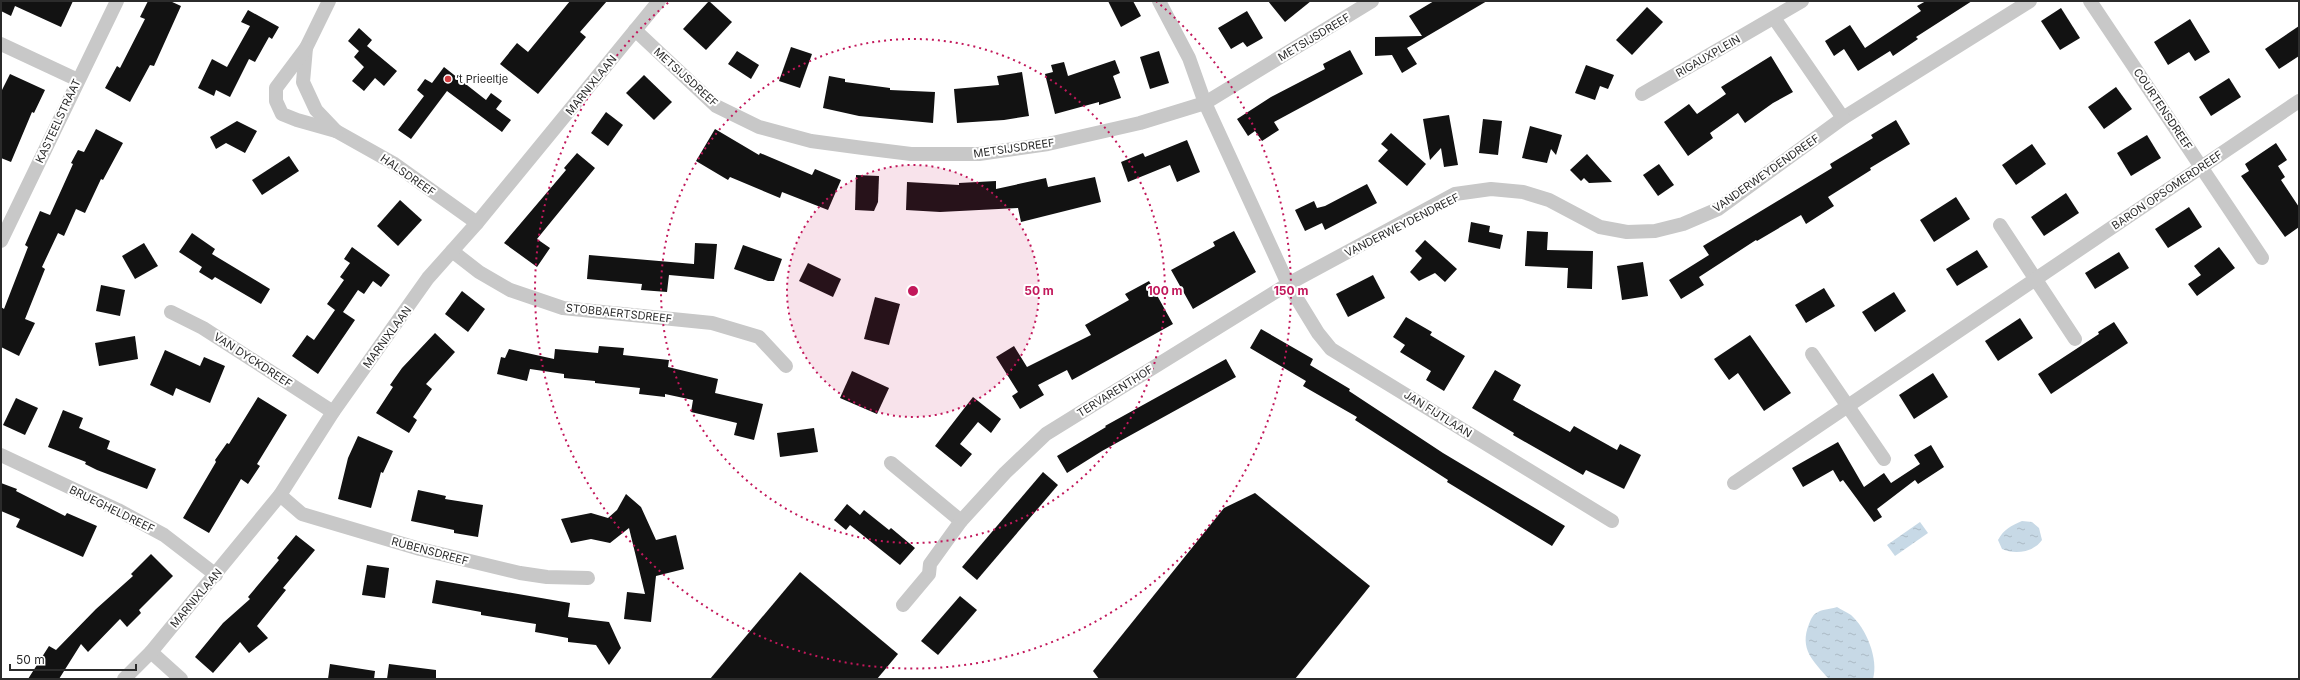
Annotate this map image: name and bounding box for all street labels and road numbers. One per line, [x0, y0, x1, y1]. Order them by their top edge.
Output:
street label: METSIJSDREEF [1275, 10, 1353, 64]
street label: RIGAUXPLEIN [1673, 32, 1743, 80]
street label: METSIJSDREEF [651, 44, 721, 110]
street label: MARNIXLAAN [563, 52, 619, 118]
street label: COURTENSDREEF [2130, 65, 2196, 153]
street label: KASTEELSTRAAT [32, 77, 84, 165]
street label: VANDERWEYDENDREEF [1710, 131, 1822, 215]
street label: METSIJSDREEF [973, 135, 1055, 161]
street label: BARON OPSOMERDREEF [2109, 148, 2225, 232]
street label: HALSDREEF [378, 151, 438, 199]
street label: VANDERWEYDENDREEF [1342, 190, 1462, 260]
street label: STOBBAERTSDREEF [565, 300, 673, 326]
street label: MARNIXLAAN [360, 303, 414, 371]
street label: VAN DYCKDREEF [211, 329, 295, 391]
street label: TERVARENTHOF [1074, 362, 1156, 420]
street label: JAN FIJTLAAN [1401, 387, 1475, 441]
street label: BRUEGHELDREEF [67, 482, 157, 536]
street label: RUBENSDREEF [390, 534, 470, 568]
street label: MARNIXLAAN [167, 565, 225, 631]

